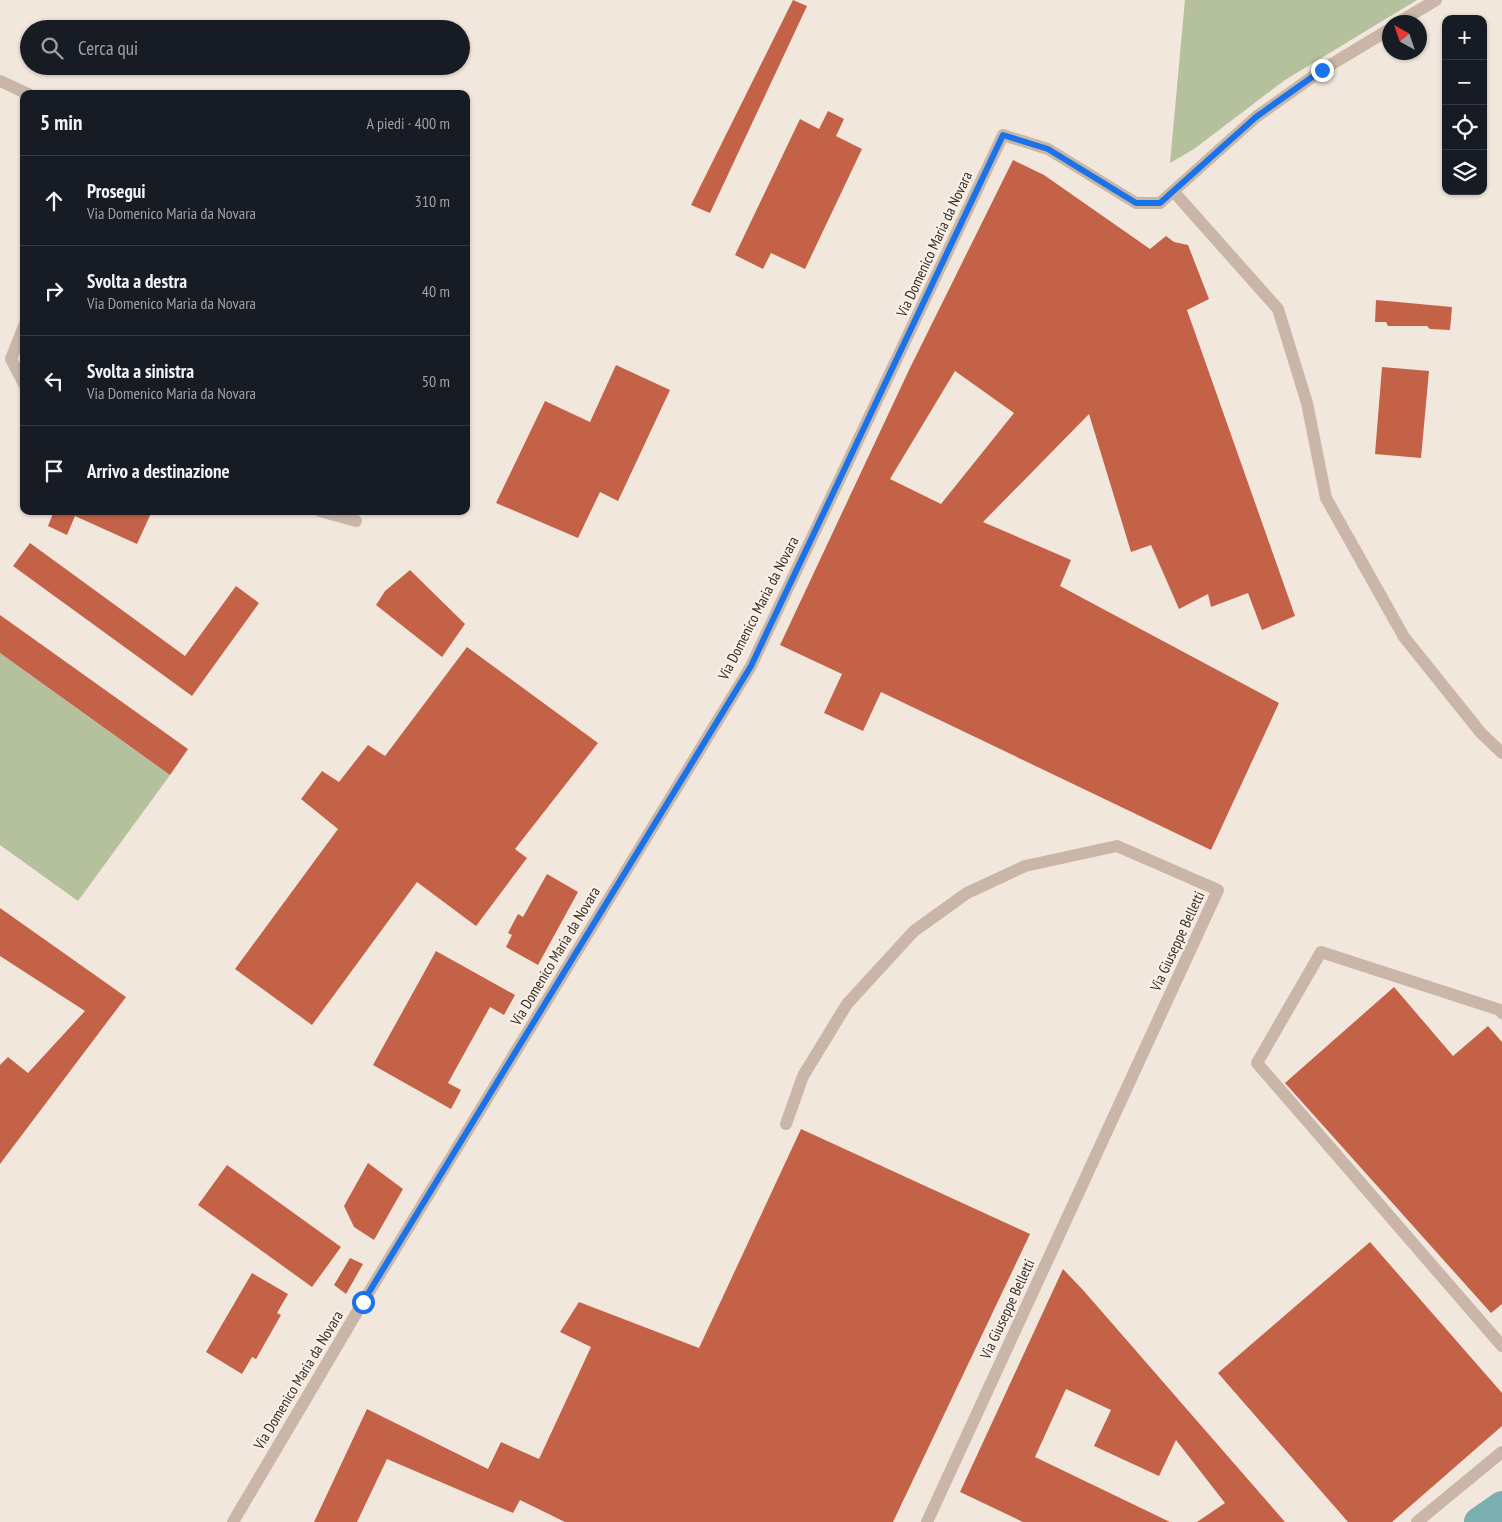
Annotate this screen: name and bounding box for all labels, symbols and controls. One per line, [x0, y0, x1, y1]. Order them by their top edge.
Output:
north arrow [1382, 15, 1427, 60]
map controls [1442, 15, 1487, 195]
button: + [1442, 15, 1487, 60]
search box [20, 20, 470, 75]
icon: search [38, 34, 66, 62]
text: Cerca qui [78, 36, 138, 60]
route end [1311, 59, 1334, 82]
button: − [1442, 60, 1487, 105]
button: locate [1442, 105, 1487, 150]
text: 5 min [40, 109, 82, 136]
text: A piedi · 400 m [367, 113, 450, 133]
button: layers [1442, 150, 1487, 195]
street label: Via Domenico Maria da Novara [891, 168, 976, 321]
text: Prosegui [87, 179, 146, 203]
icon: ahead [40, 187, 68, 215]
text: 310 m [415, 191, 450, 211]
text: Via Domenico Maria da Novara [87, 203, 256, 223]
text: Svolta a destra [87, 269, 187, 293]
icon: right [40, 277, 68, 305]
text: 40 m [422, 281, 450, 301]
text: Via Domenico Maria da Novara [87, 293, 256, 313]
text: Svolta a sinistra [87, 359, 194, 383]
icon: left [40, 367, 68, 395]
text: 50 m [422, 371, 450, 391]
text: Via Domenico Maria da Novara [87, 383, 256, 403]
icon: arrive [40, 457, 68, 485]
text: Arrivo a destinazione [87, 459, 230, 483]
street label: Via Domenico Maria da Novara [713, 533, 802, 684]
street label: Via Domenico Maria da Novara [506, 883, 604, 1030]
street label: Via Giuseppe Belletti [1145, 888, 1208, 995]
street label: Via Giuseppe Belletti [975, 1256, 1038, 1363]
route start [352, 1291, 375, 1314]
street label: Via Domenico Maria da Novara [249, 1307, 347, 1454]

